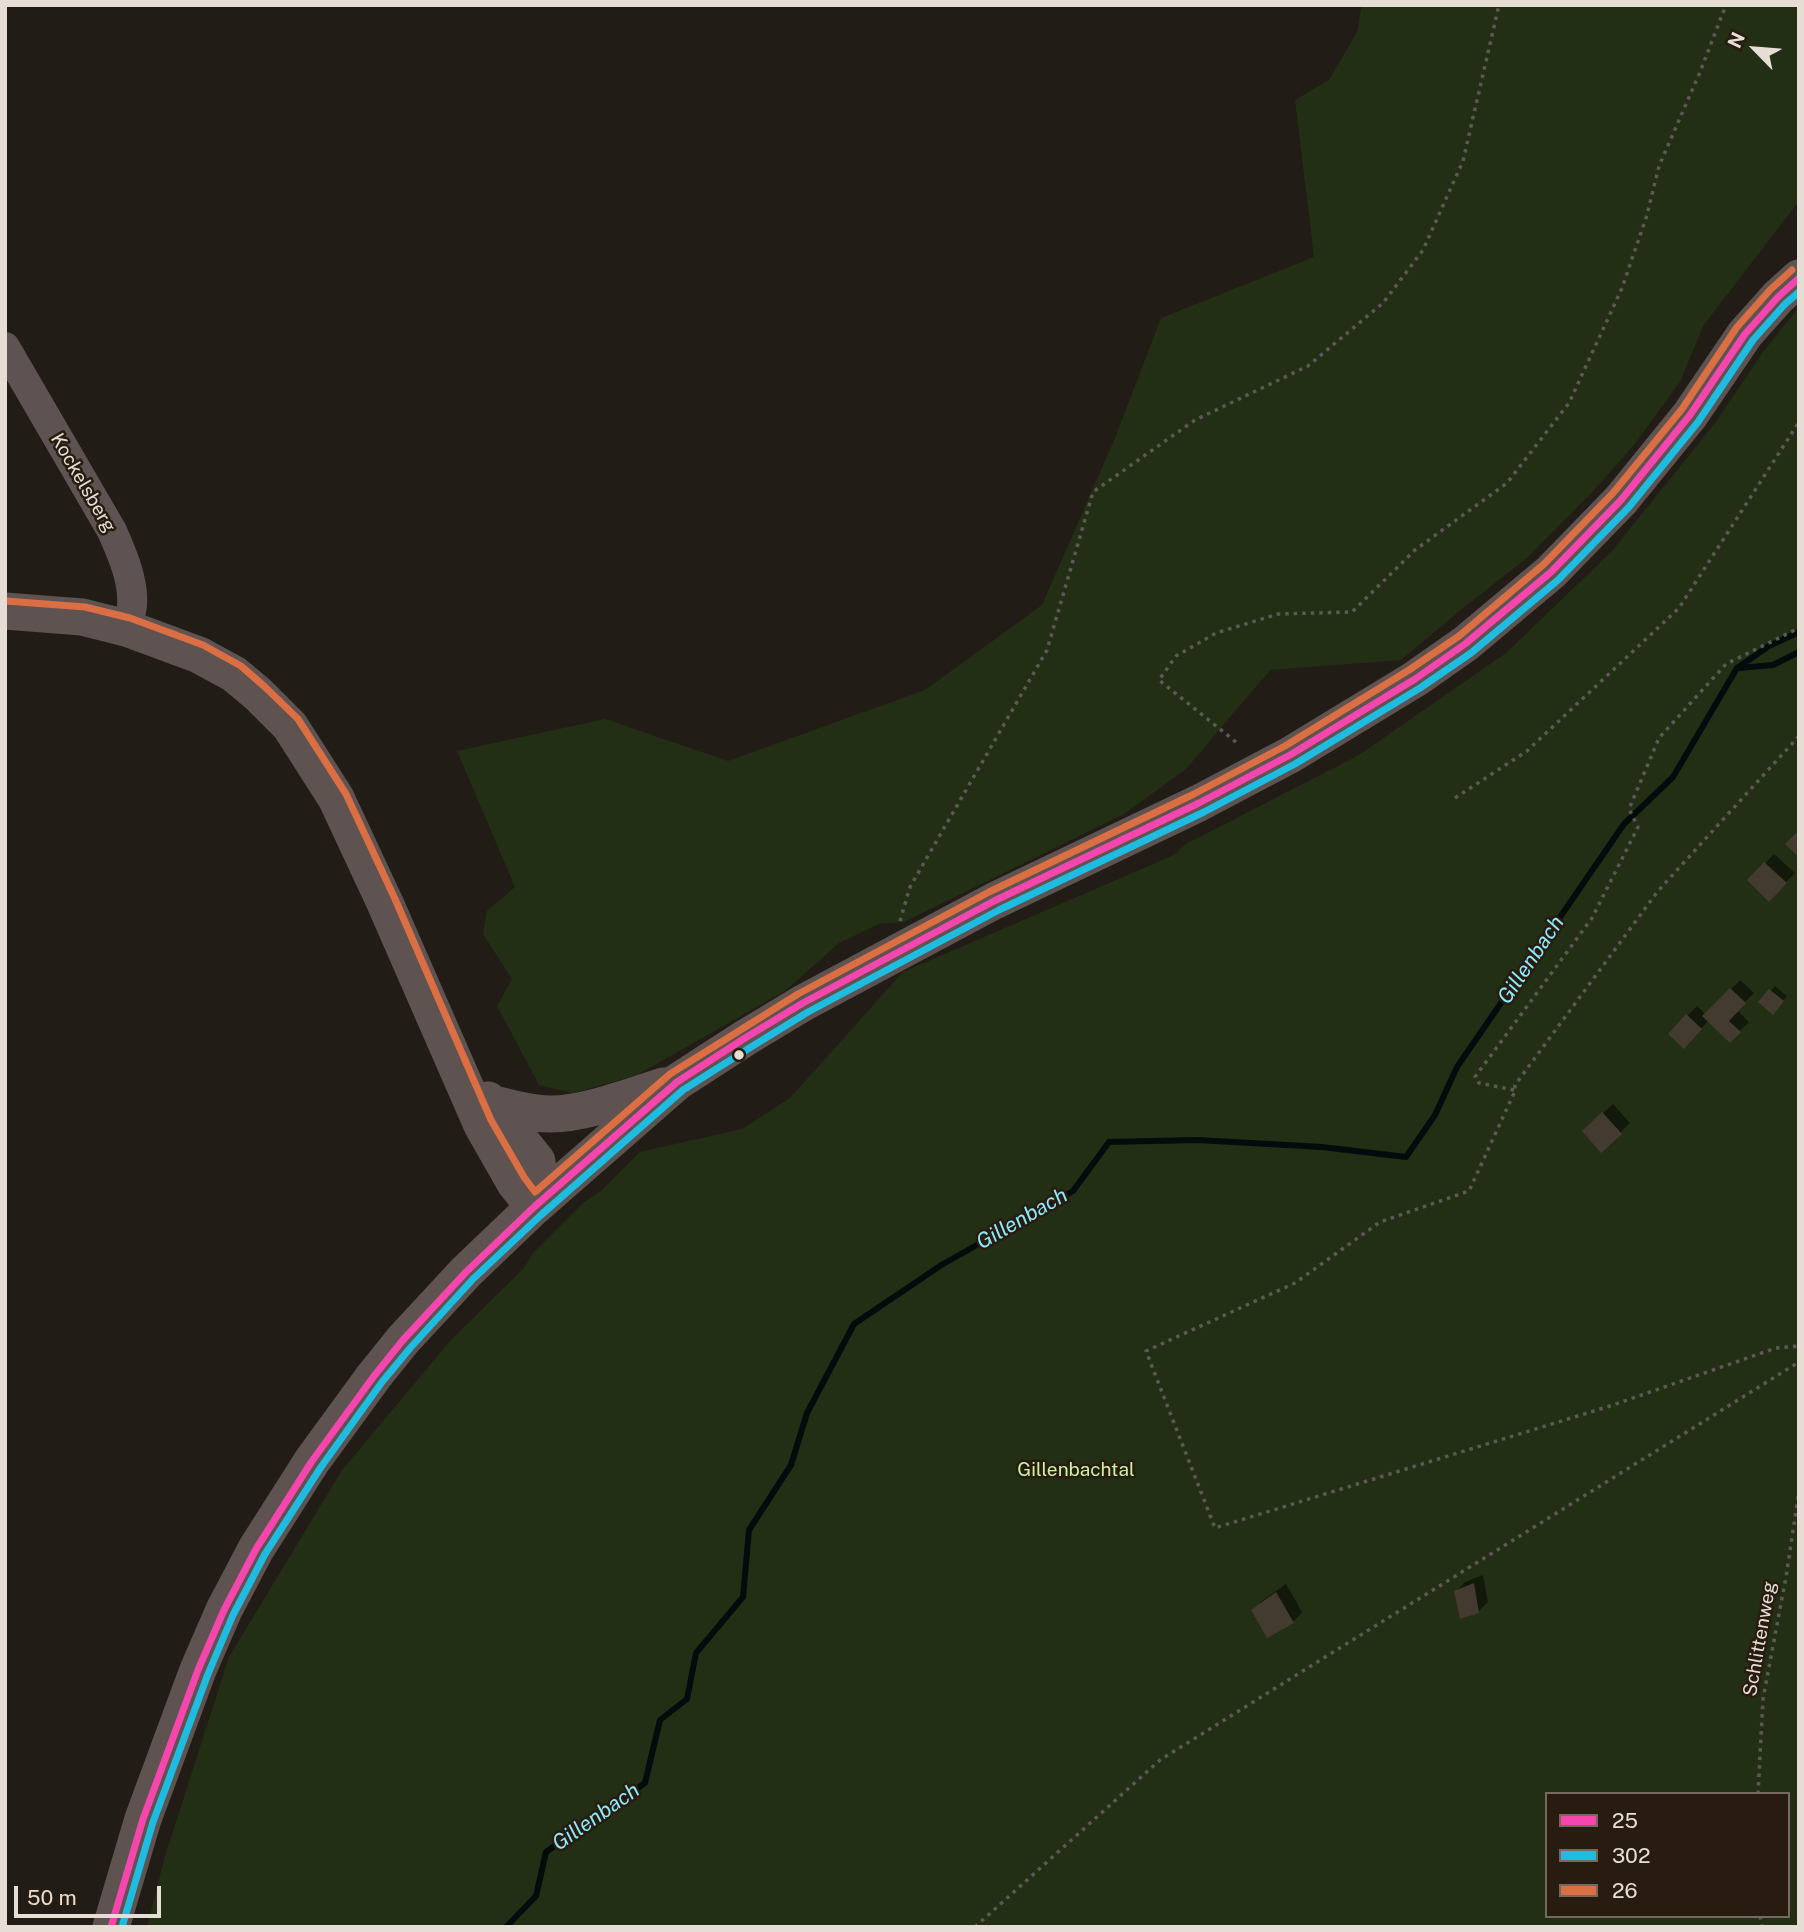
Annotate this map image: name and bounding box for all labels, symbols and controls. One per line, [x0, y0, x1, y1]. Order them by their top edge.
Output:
north arrow [1720, 14, 1790, 84]
text: N [1723, 29, 1749, 52]
street label: Kockelsberg [46, 429, 120, 537]
water label: Gillenbach [1492, 911, 1570, 1009]
unlabelled marker [732, 1048, 746, 1062]
water label: Gillenbach [972, 1183, 1072, 1255]
park label: Gillenbachtal [1017, 1459, 1135, 1481]
street label: Schlittenweg [1739, 1580, 1781, 1698]
water label: Gillenbach [547, 1778, 645, 1856]
legend [1545, 1792, 1790, 1918]
text: 25 [1612, 1808, 1638, 1833]
text: 302 [1612, 1843, 1650, 1868]
scale bar [18, 1872, 164, 1916]
text: 26 [1612, 1878, 1638, 1903]
text: 50 m [27, 1885, 77, 1910]

